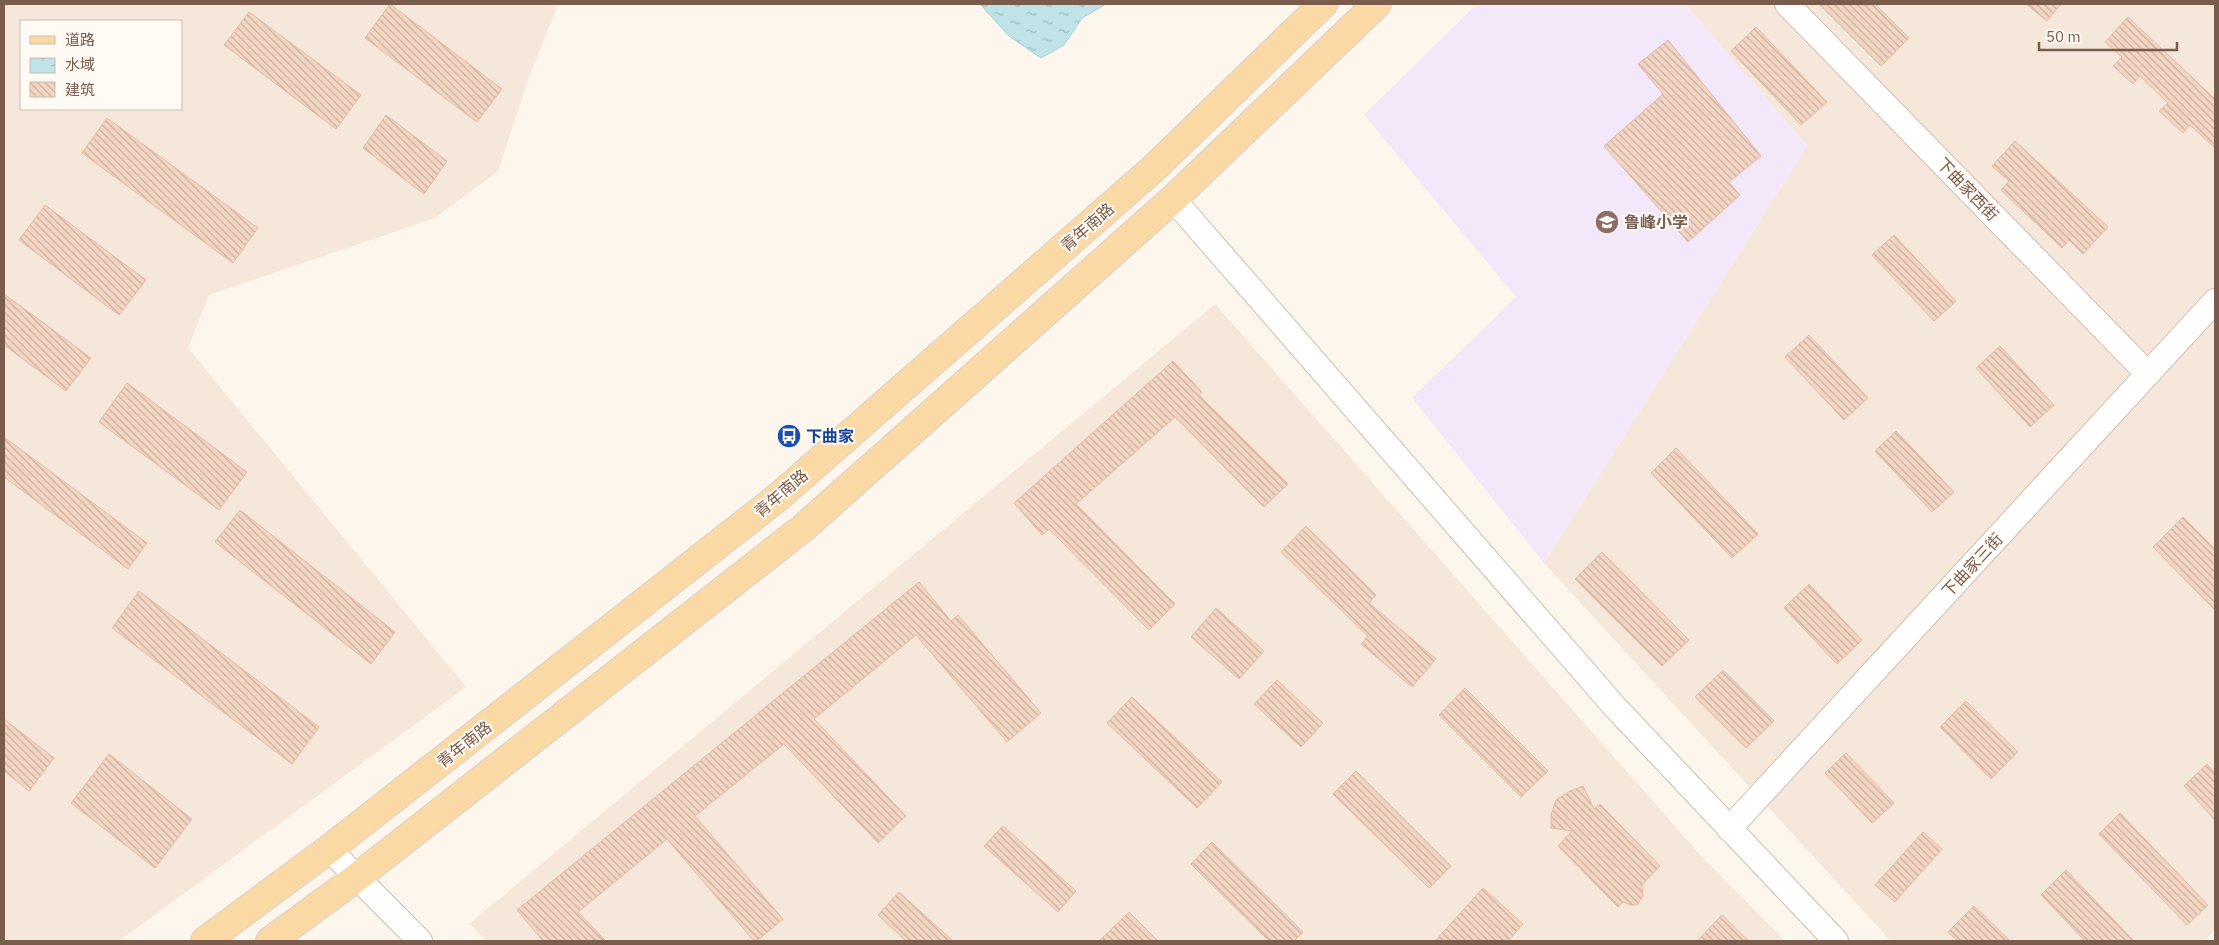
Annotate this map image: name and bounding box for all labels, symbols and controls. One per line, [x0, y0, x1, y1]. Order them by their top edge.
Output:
legend [20, 20, 182, 110]
scale bar [2039, 20, 2176, 52]
text: 50 m [2046, 27, 2081, 46]
text: 道路 [65, 30, 95, 49]
text: 水域 [65, 55, 95, 74]
text: 建筑 [65, 80, 95, 99]
street label: 下曲家西街 [1933, 153, 2003, 225]
street label: 青年南路 [1056, 198, 1118, 256]
school or university icon: 鲁峰小学 [1594, 209, 1620, 235]
place label: 鲁峰小学 [1624, 212, 1688, 232]
bus stop icon: 下曲家 [776, 423, 802, 449]
place label: 下曲家 [806, 426, 854, 446]
street label: 青年南路 [750, 465, 812, 521]
street label: 下曲家三街 [1937, 529, 2007, 601]
street label: 青年南路 [433, 716, 495, 772]

